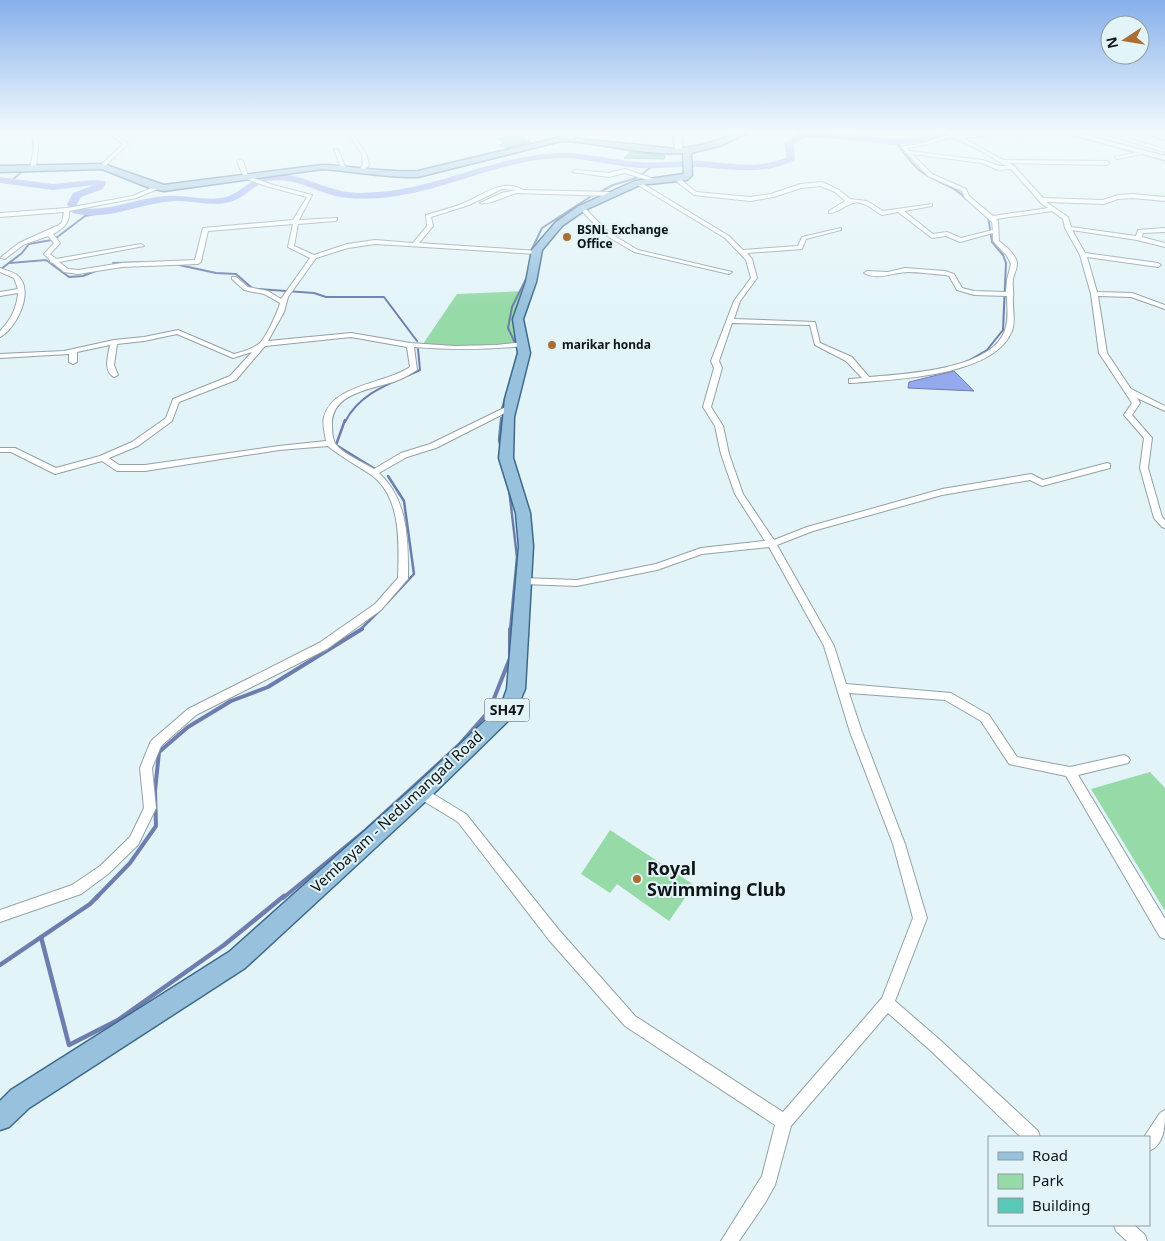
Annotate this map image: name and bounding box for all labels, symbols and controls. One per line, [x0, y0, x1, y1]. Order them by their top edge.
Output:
north arrow [1100, 15, 1150, 65]
text: N [1101, 35, 1122, 50]
place label: BSNL Exchange Office [577, 221, 668, 252]
marker: BSNL Exchange Office [561, 231, 573, 243]
place label: marikar honda [562, 336, 651, 353]
marker: marikar honda [546, 339, 558, 351]
road number: SH47 [484, 698, 530, 722]
street label: Vembayam - Nedumangad Road [306, 726, 487, 896]
place label: Royal Swimming Club [647, 856, 786, 901]
marker: Royal Swimming Club [631, 873, 643, 885]
legend [988, 1136, 1150, 1226]
text: Road [1032, 1145, 1068, 1165]
text: Park [1032, 1170, 1064, 1190]
text: Building [1032, 1195, 1090, 1215]

